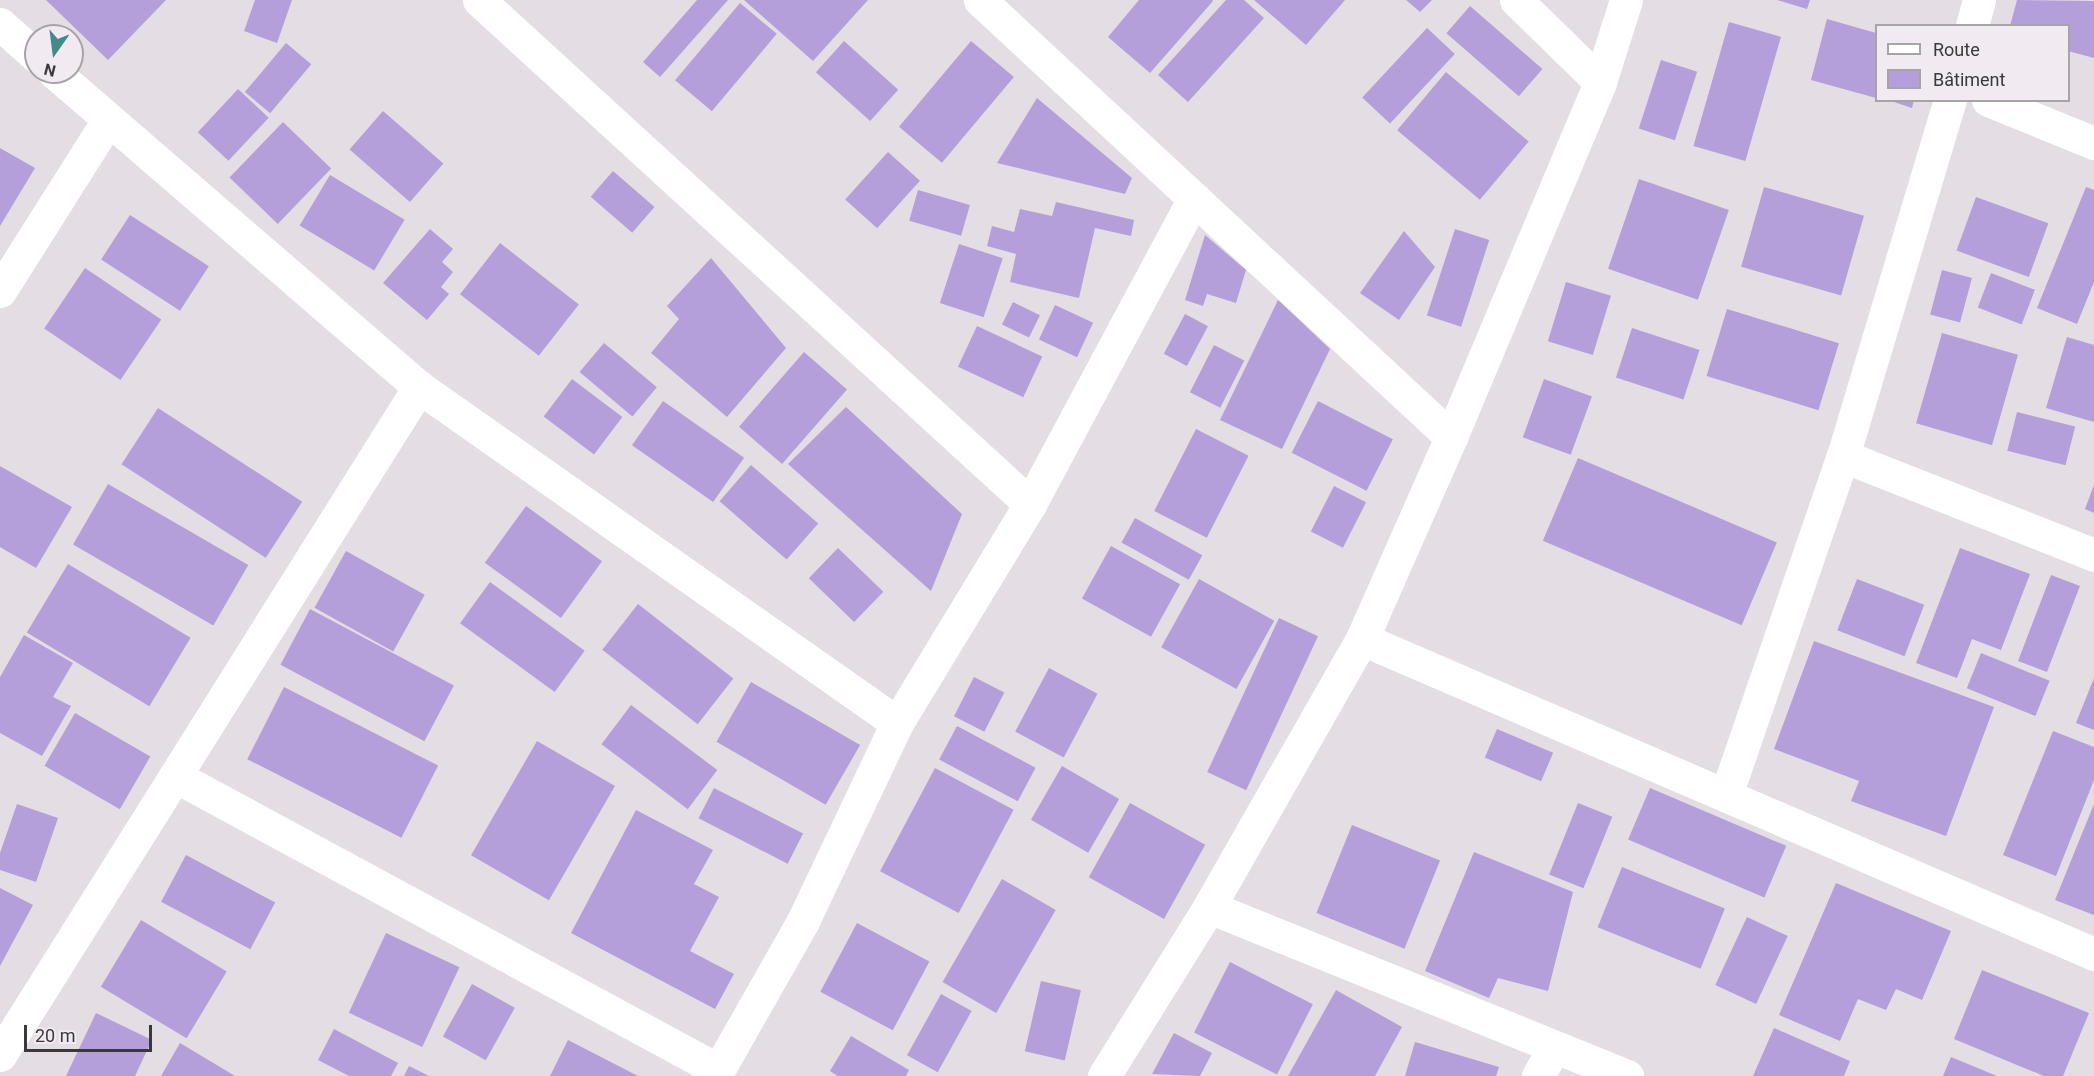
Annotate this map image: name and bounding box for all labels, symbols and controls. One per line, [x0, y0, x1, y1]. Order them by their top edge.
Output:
north arrow [24, 24, 84, 84]
legend [1875, 24, 2070, 102]
text: Route [1933, 39, 1980, 60]
text: N [42, 59, 58, 81]
text: Bâtiment [1933, 69, 2005, 90]
scale bar [27, 1013, 154, 1051]
text: 20 m [35, 1025, 75, 1046]

